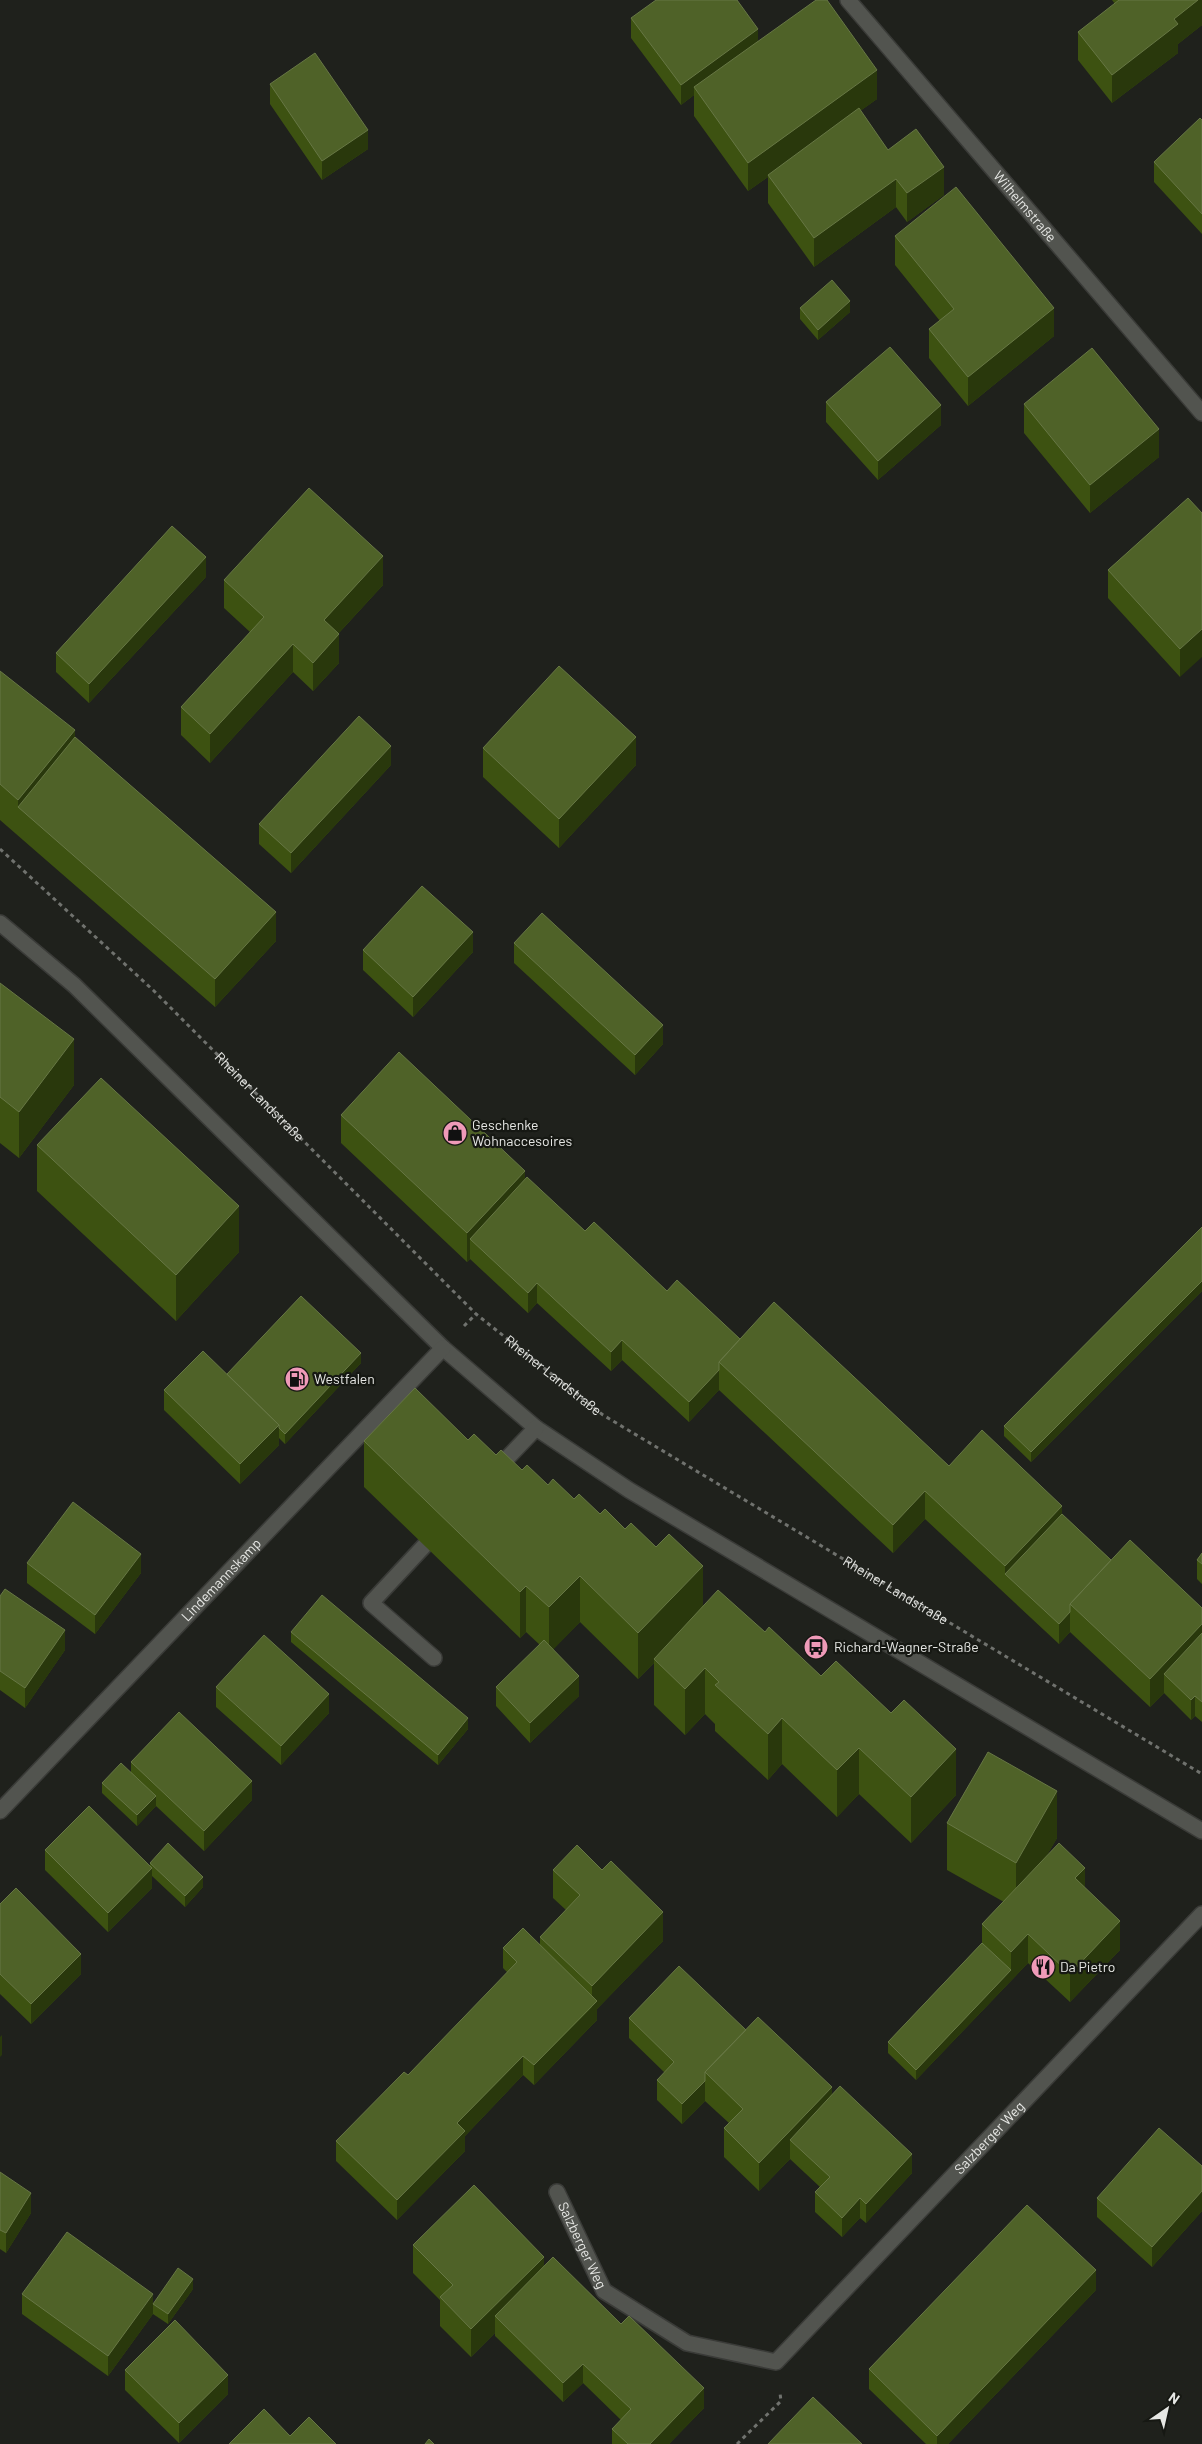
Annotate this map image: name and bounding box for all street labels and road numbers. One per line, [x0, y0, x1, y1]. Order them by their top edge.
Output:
street label: Wilhelmstraße [990, 167, 1061, 245]
street label: Rheiner Landstraße [212, 1048, 308, 1145]
street label: Rheiner Landstraße [501, 1331, 605, 1419]
street label: Lindemannskamp [177, 1535, 264, 1624]
street label: Rheiner Landstraße [840, 1552, 952, 1628]
street label: Salzberger Weg [950, 2097, 1028, 2177]
street label: Salzberger Weg [555, 2199, 611, 2291]

